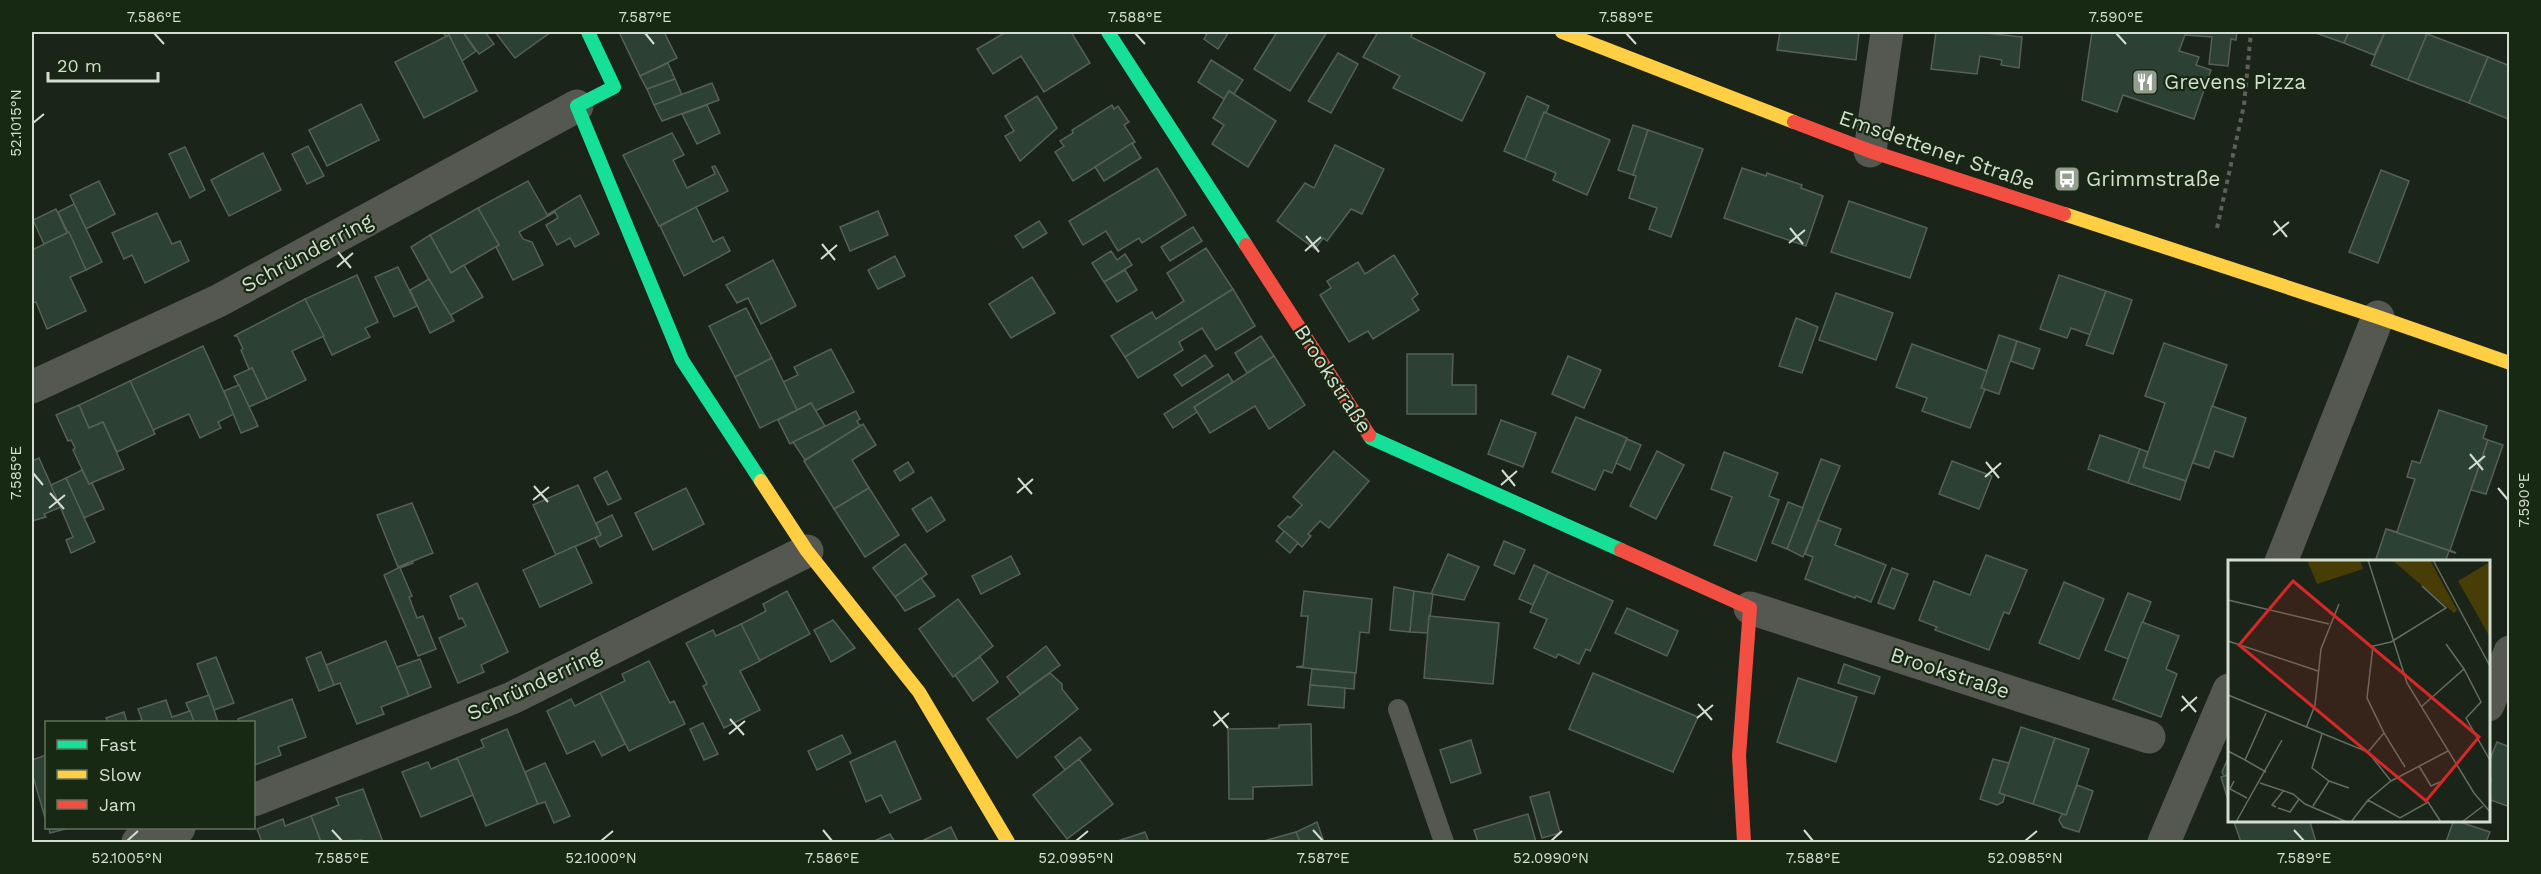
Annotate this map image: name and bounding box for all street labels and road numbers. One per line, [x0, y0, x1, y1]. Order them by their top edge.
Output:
street label: Emsdettener Straße [1836, 104, 2038, 195]
street label: Schründerring [237, 207, 377, 298]
street label: Brookstraße [1289, 320, 1378, 438]
street label: Schründerring [463, 641, 605, 725]
street label: Brookstraße [1887, 641, 2013, 704]

